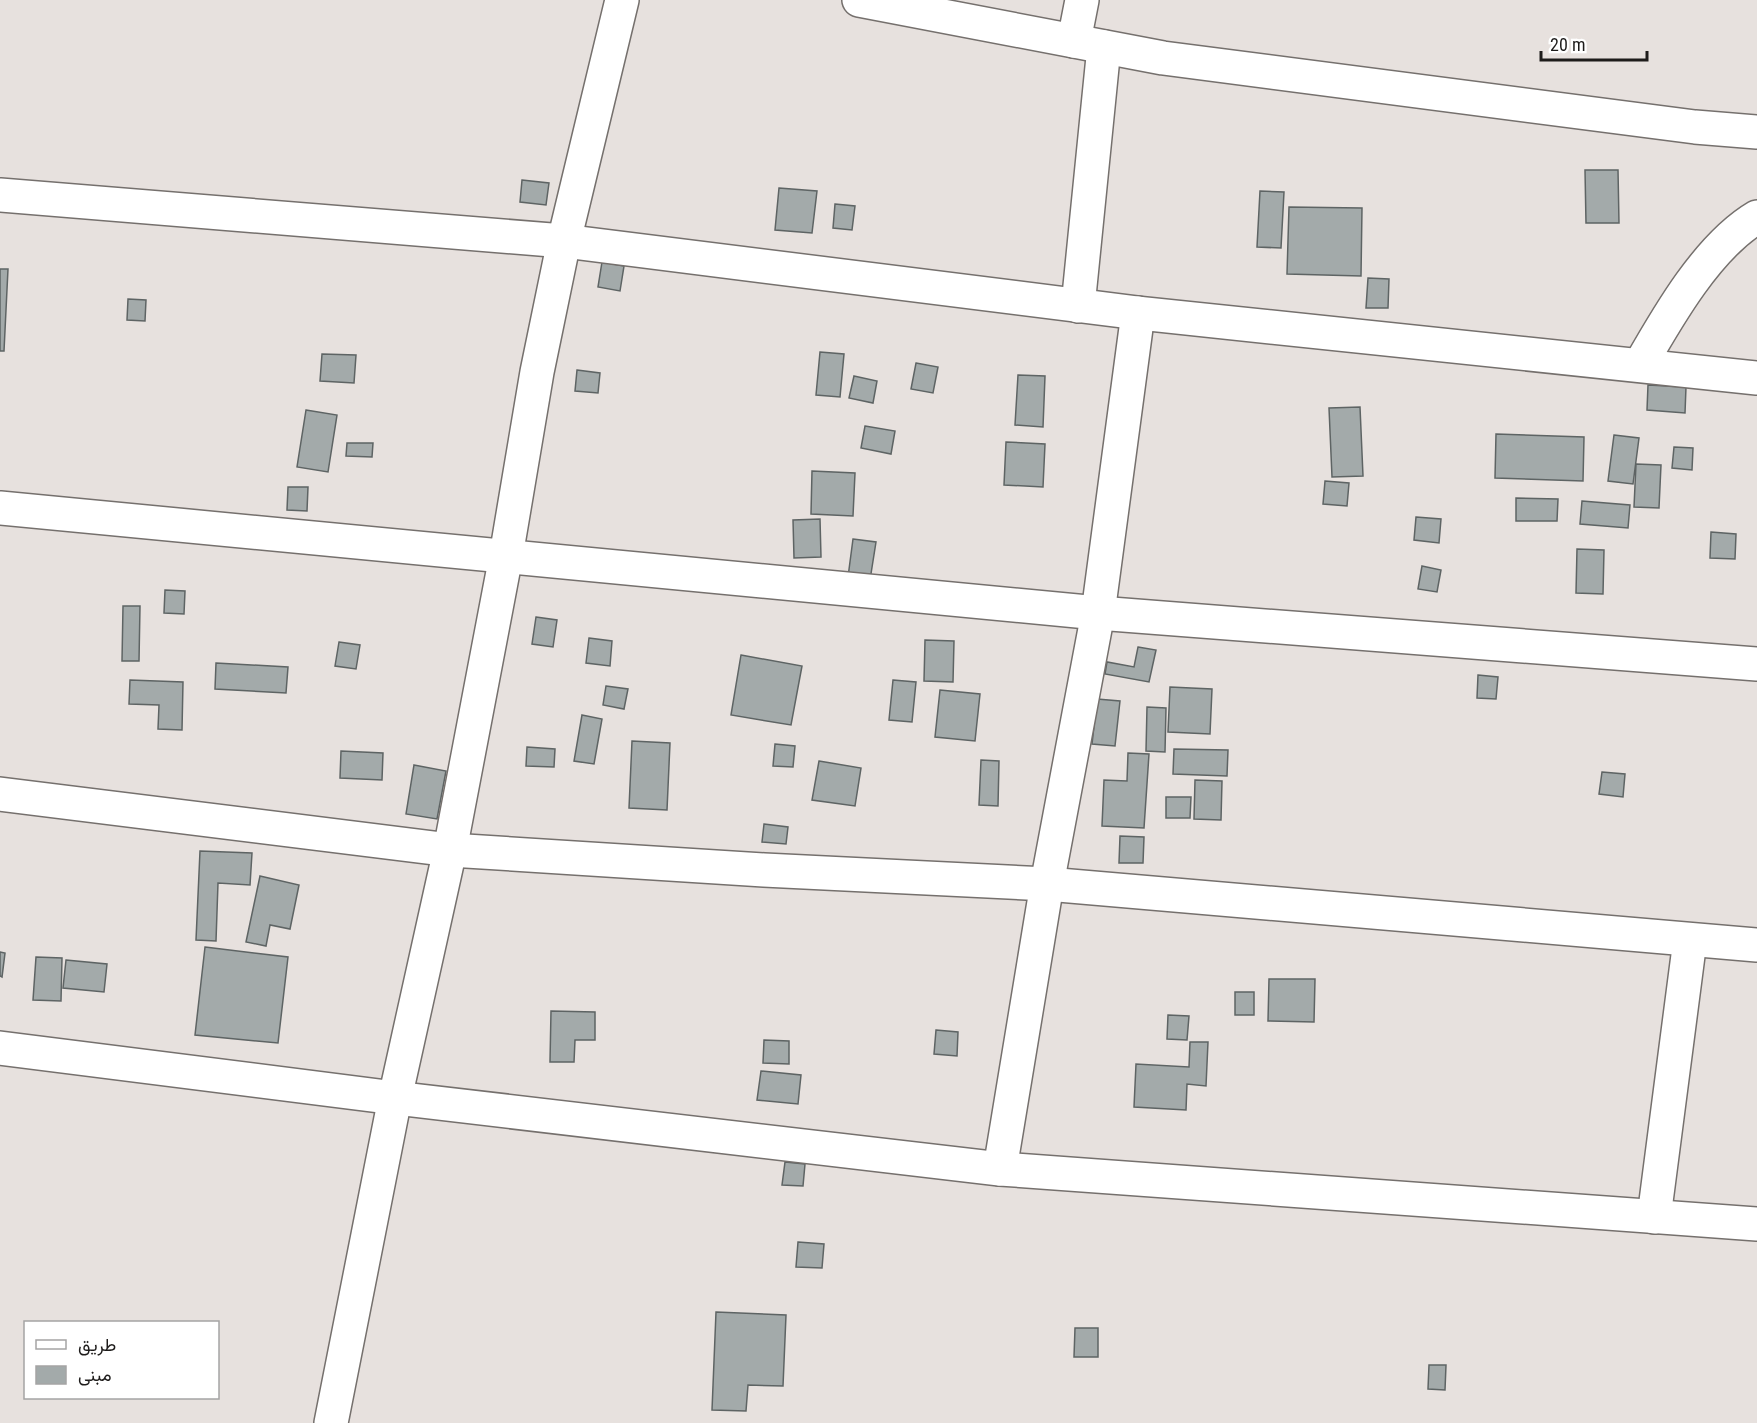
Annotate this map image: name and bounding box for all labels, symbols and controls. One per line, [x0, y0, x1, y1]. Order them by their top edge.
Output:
scale bar [1541, 24, 1648, 62]
text: 20 m [1550, 34, 1585, 55]
legend [24, 1321, 219, 1399]
text: طريق [78, 1334, 116, 1356]
text: مبنى [78, 1364, 112, 1386]

